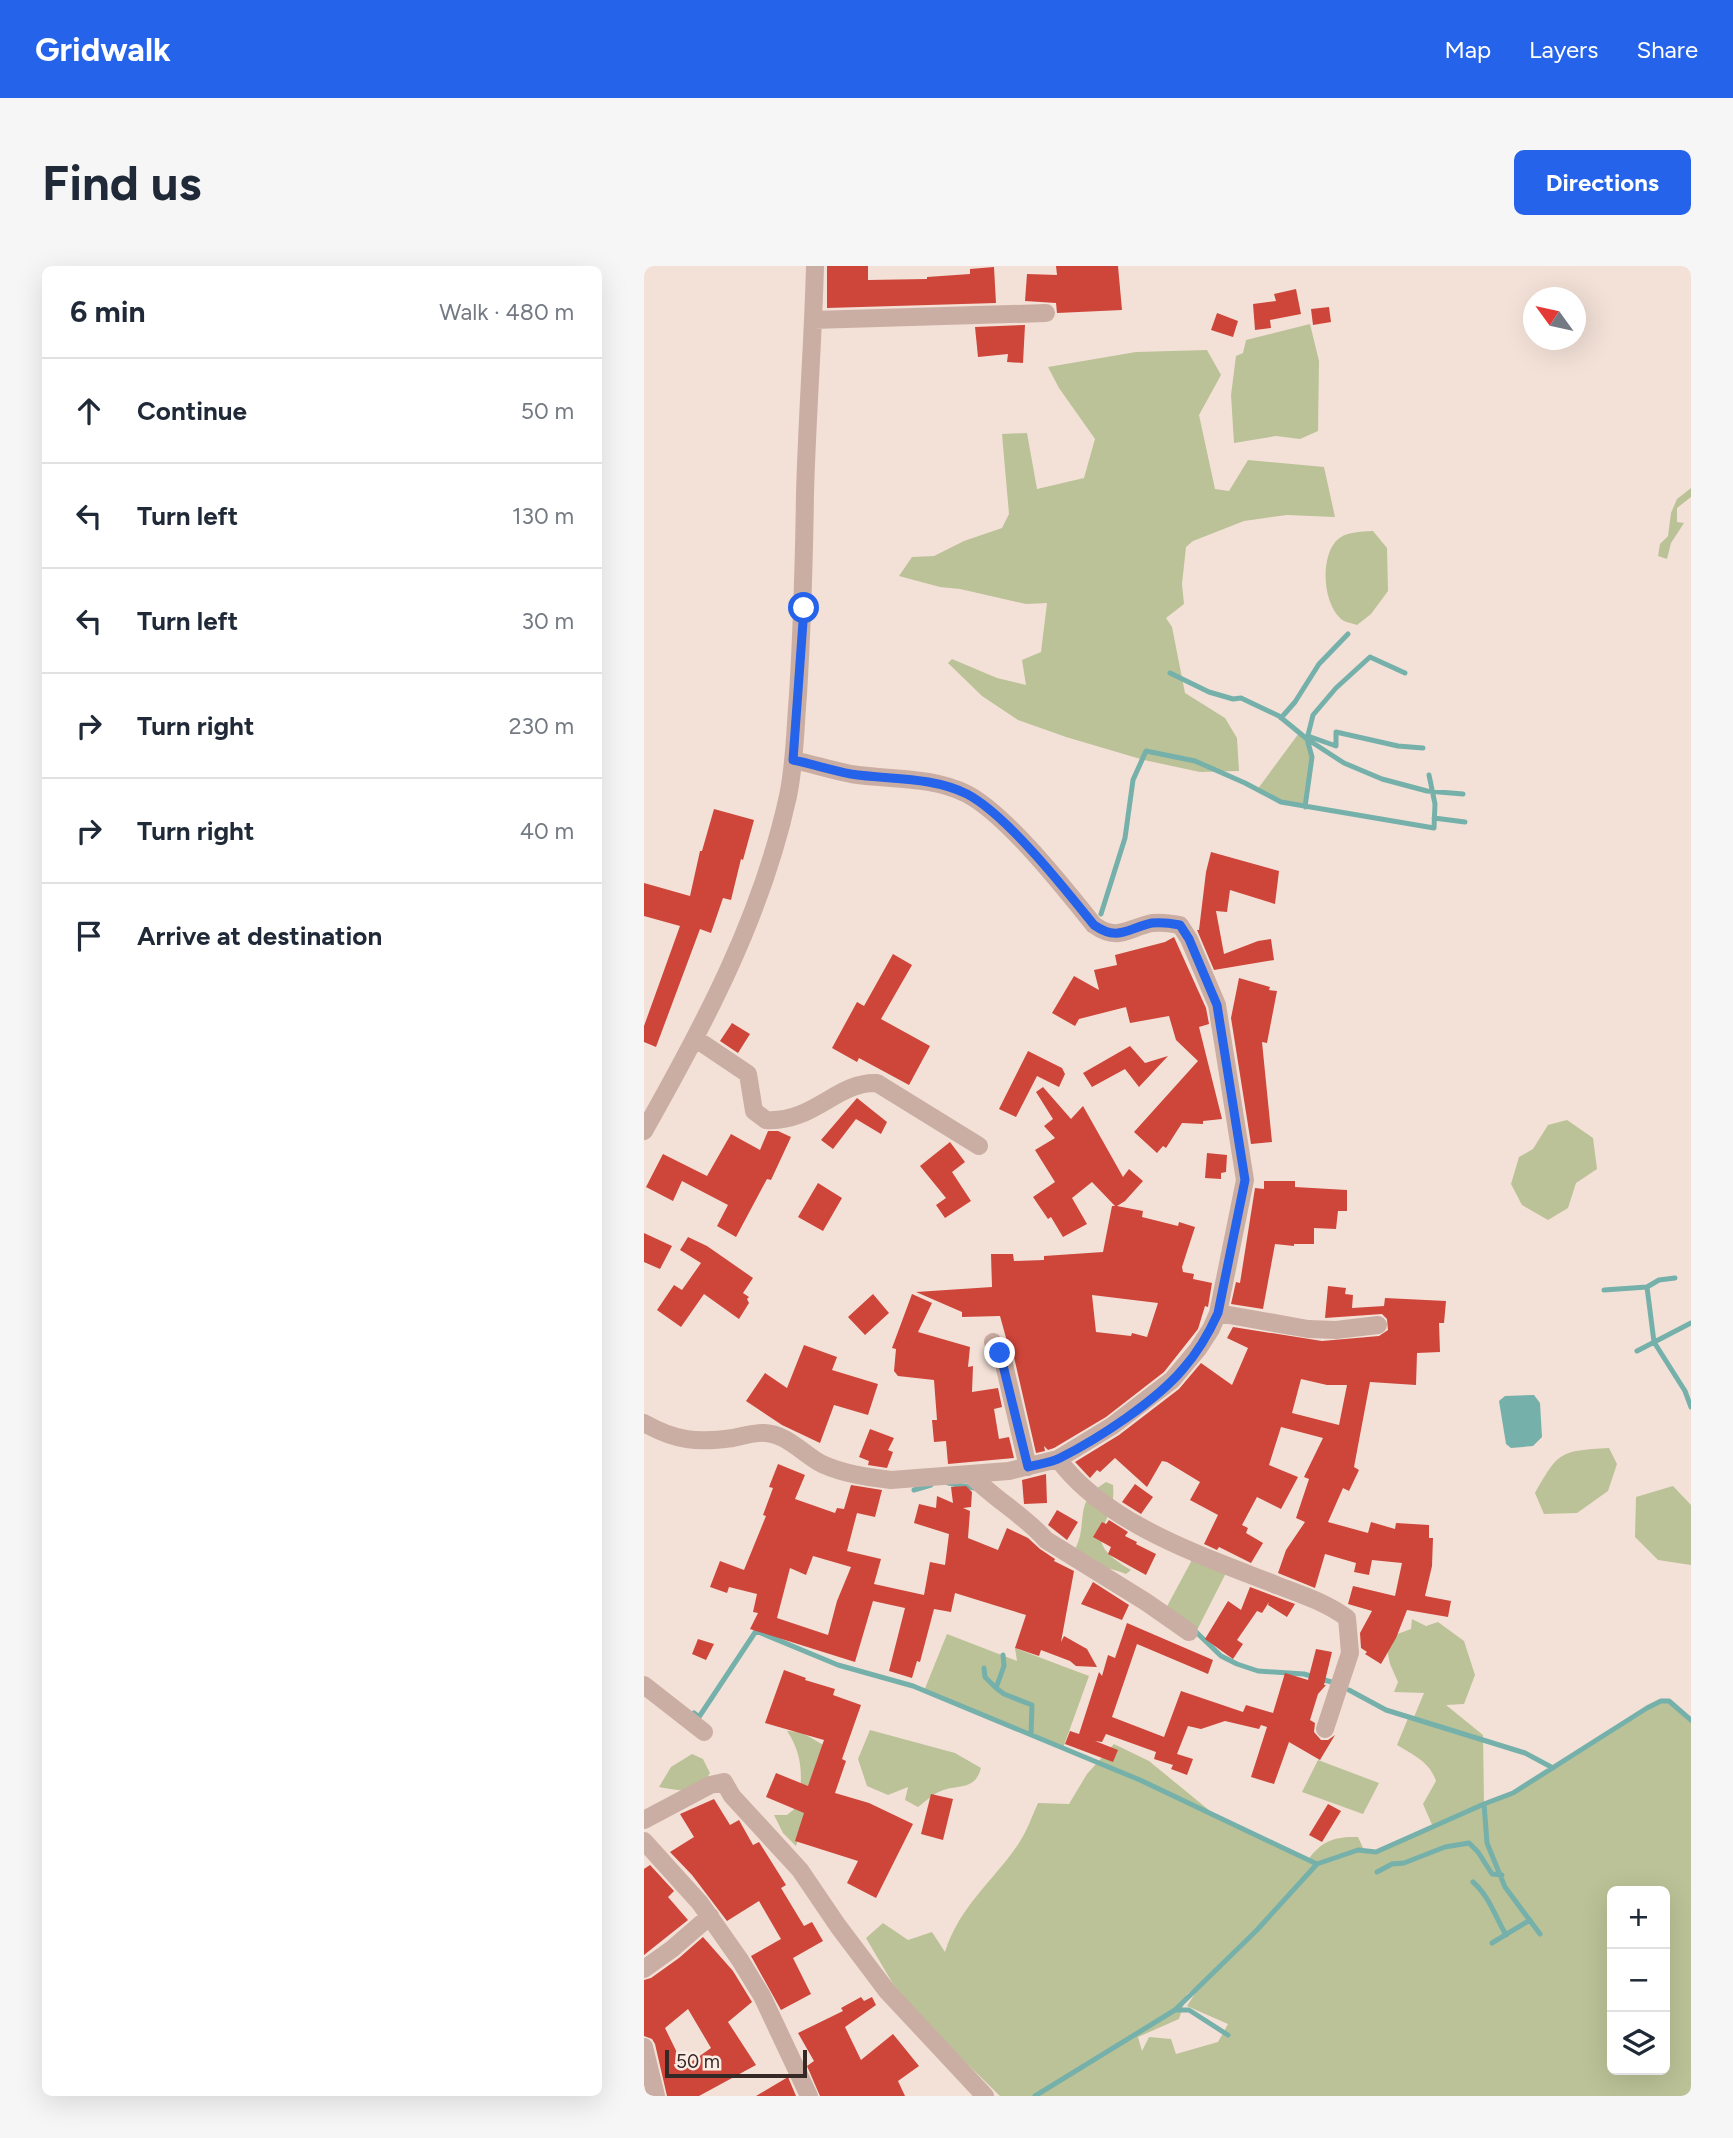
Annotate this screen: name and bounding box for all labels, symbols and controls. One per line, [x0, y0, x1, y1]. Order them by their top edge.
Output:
text: Gridwalk [35, 30, 171, 69]
text: Map [1444, 35, 1491, 64]
text: Layers [1529, 35, 1598, 64]
text: Share [1636, 35, 1698, 64]
button: Directions [1514, 150, 1691, 215]
text: Find us [42, 153, 201, 212]
north arrow [1523, 287, 1586, 350]
text: 6 min [70, 293, 146, 330]
text: Walk · 480 m [439, 298, 574, 326]
icon: ahead [70, 392, 108, 430]
text: Continue [137, 395, 247, 427]
text: 50 m [521, 397, 574, 425]
icon: left [70, 497, 108, 535]
text: Turn left [137, 500, 238, 532]
text: 130 m [512, 502, 574, 530]
route start [788, 592, 819, 623]
icon: left [70, 602, 108, 640]
text: Turn left [137, 605, 238, 637]
text: 30 m [521, 607, 574, 635]
icon: right [70, 707, 108, 745]
text: Turn right [137, 710, 254, 742]
text: 230 m [509, 712, 574, 740]
icon: right [70, 812, 108, 850]
text: Turn right [137, 815, 254, 847]
text: 40 m [520, 817, 574, 845]
icon: arrive [70, 917, 108, 955]
text: Arrive at destination [137, 920, 382, 952]
route end [984, 1337, 1015, 1368]
map controls [1607, 1886, 1670, 2075]
button: + [1607, 1886, 1670, 1949]
button: − [1607, 1949, 1670, 2012]
button: layers [1607, 2012, 1670, 2075]
scale bar [665, 2047, 807, 2079]
text: 50 m [676, 2050, 720, 2073]

